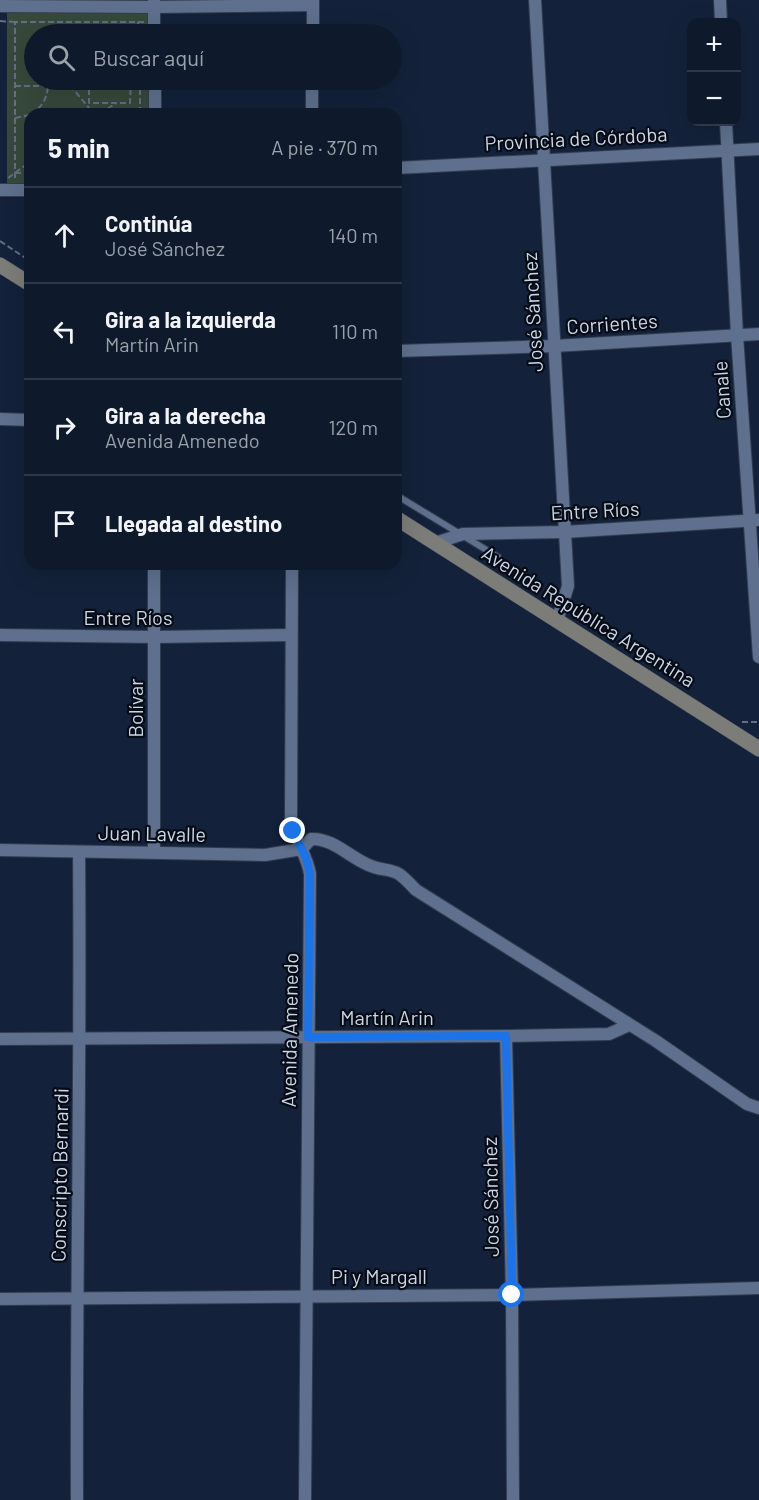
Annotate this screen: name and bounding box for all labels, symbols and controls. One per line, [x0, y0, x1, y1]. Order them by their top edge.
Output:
map controls [687, 18, 741, 126]
button: + [687, 18, 741, 72]
search box [24, 24, 402, 90]
icon: search [45, 41, 78, 74]
text: Buscar aquí [93, 44, 204, 70]
button: − [687, 72, 741, 126]
street label: Provincia de Córdoba [484, 121, 668, 155]
text: 5 min [48, 132, 110, 163]
text: A pie · 370 m [271, 135, 378, 159]
text: Continúa [105, 210, 192, 236]
icon: ahead [48, 219, 81, 252]
text: 140 m [328, 223, 378, 247]
text: José Sánchez [105, 236, 225, 260]
street label: José Sánchez [517, 251, 547, 372]
text: Gira a la izquierda [105, 306, 276, 332]
street label: Corrientes [566, 308, 658, 338]
icon: left [48, 315, 81, 348]
text: 110 m [332, 319, 378, 343]
text: Martín Arin [105, 332, 199, 356]
street label: Canale [707, 360, 735, 420]
text: Gira a la derecha [105, 402, 266, 428]
icon: right [48, 411, 81, 444]
text: 120 m [328, 415, 378, 439]
text: Avenida Amenedo [105, 428, 260, 452]
street label: Entre Ríos [550, 496, 640, 524]
icon: arrive [48, 507, 81, 540]
text: Llegada al destino [105, 510, 282, 536]
street label: Avenida República Argentina [478, 540, 700, 692]
street label: Entre Ríos [84, 605, 173, 629]
street label: Bolívar [123, 678, 147, 738]
route end [279, 817, 305, 843]
street label: Juan Lavalle [98, 820, 206, 846]
street label: Avenida Amenedo [276, 952, 302, 1108]
street label: Martín Arin [340, 1005, 434, 1029]
street label: Conscripto Bernardi [45, 1088, 73, 1262]
street label: José Sánchez [477, 1137, 503, 1257]
street label: Pi y Margall [331, 1264, 427, 1288]
route start [498, 1281, 524, 1307]

